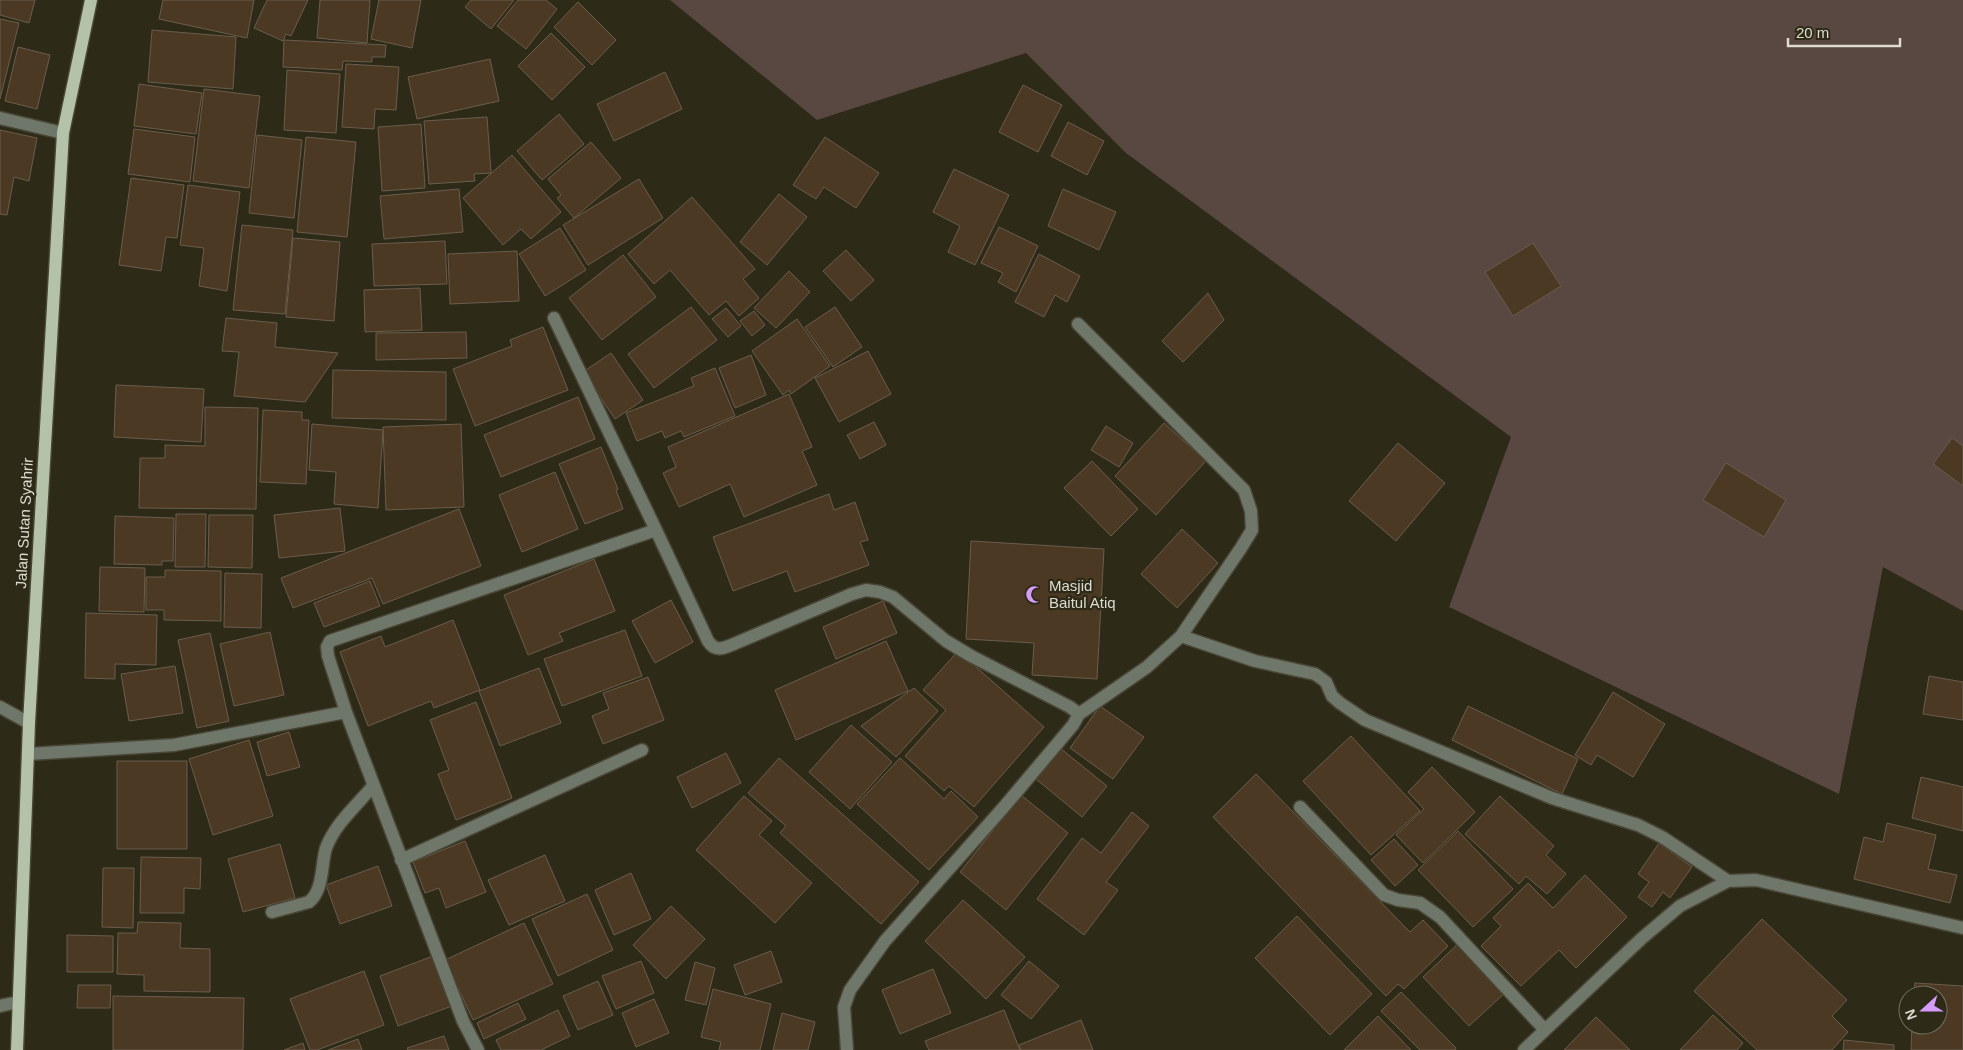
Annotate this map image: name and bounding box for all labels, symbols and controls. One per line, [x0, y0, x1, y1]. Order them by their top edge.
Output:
scale bar [1788, 15, 1900, 47]
text: 20 m [1796, 24, 1829, 41]
street label: Jalan Sutan Syahrir [12, 457, 36, 589]
place label: Masjid Baitul Atiq [1049, 577, 1116, 611]
mosque icon: Masjid Baitul Atiq [1025, 584, 1045, 604]
north arrow [1898, 985, 1948, 1035]
text: N [1902, 1007, 1920, 1022]

